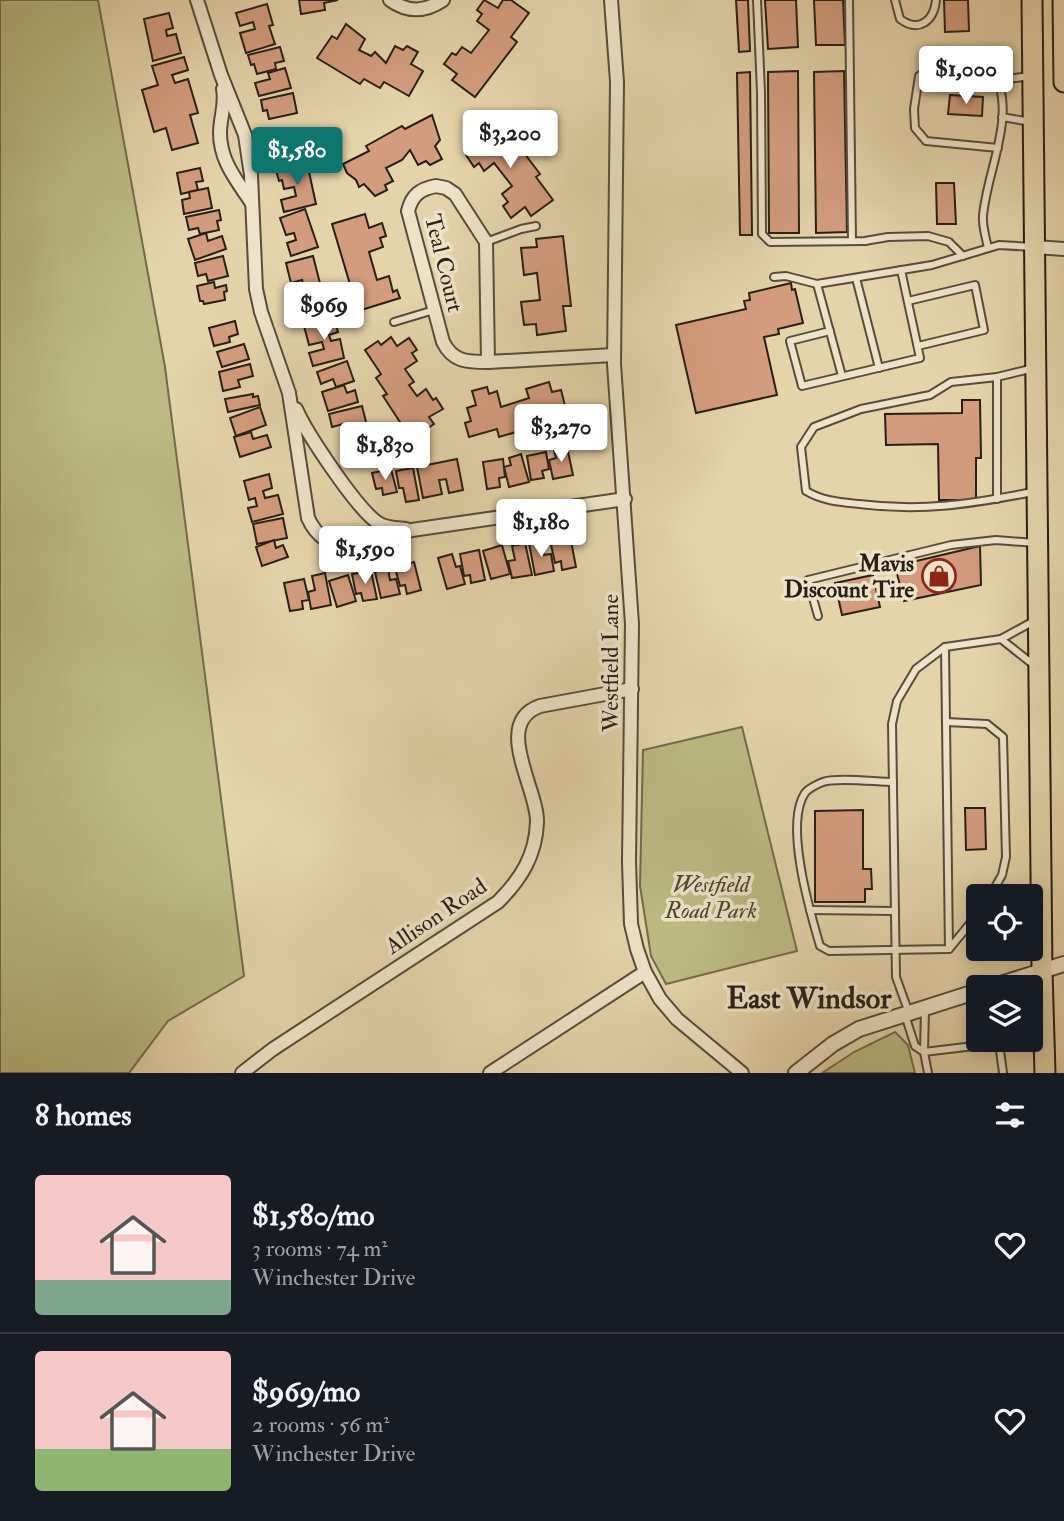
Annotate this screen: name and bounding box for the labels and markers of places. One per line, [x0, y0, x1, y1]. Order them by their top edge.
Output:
pin: $1,000 [909, 46, 1023, 106]
pin: $3,200 [453, 110, 567, 170]
pin: $1,580 [240, 128, 354, 187]
pin: $969 [283, 282, 365, 342]
pin: $3,270 [504, 405, 618, 464]
pin: $1,830 [328, 422, 442, 482]
pin: $1,180 [484, 500, 598, 559]
pin: $1,590 [308, 526, 422, 586]
place label: Mavis Discount Tire [784, 549, 914, 604]
shop icon: Mavis Discount Tire [920, 557, 958, 595]

